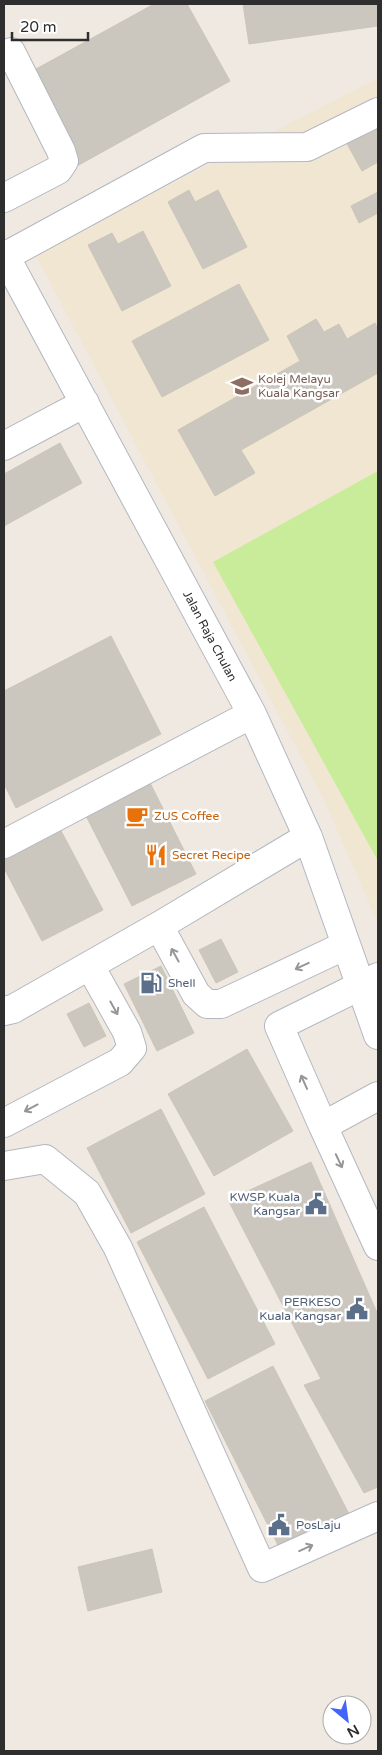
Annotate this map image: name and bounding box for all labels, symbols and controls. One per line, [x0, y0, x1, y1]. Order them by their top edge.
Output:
scale bar [12, 10, 89, 42]
text: 20 m [20, 18, 57, 36]
place label: Kolej Melayu Kuala Kangsar [258, 372, 340, 400]
school or university icon: Kolej Melayu Kuala Kangsar [229, 373, 255, 399]
street label: Jalan Raja Chulan [180, 588, 240, 684]
cafe icon: ZUS Coffee [124, 803, 150, 829]
place label: ZUS Coffee [154, 809, 219, 823]
restaurant icon: Secret Recipe [143, 842, 169, 868]
place label: Secret Recipe [172, 848, 251, 862]
one-way arrow [169, 948, 179, 962]
one-way arrow [295, 962, 310, 971]
fuel station icon: Shell [138, 970, 164, 996]
place label: Shell [168, 976, 195, 990]
one-way arrow [110, 1000, 119, 1015]
one-way arrow [298, 1074, 307, 1089]
one-way arrow [24, 1104, 39, 1113]
one-way arrow [335, 1153, 345, 1168]
place label: KWSP Kuala Kangsar [229, 1190, 300, 1218]
public building icon: KWSP Kuala Kangsar [303, 1191, 329, 1217]
place label: PERKESO Kuala Kangsar [259, 1295, 341, 1323]
public building icon: PERKESO Kuala Kangsar [344, 1296, 370, 1322]
public building icon: PosLaju [266, 1512, 292, 1538]
place label: PosLaju [296, 1518, 341, 1532]
one-way arrow [298, 1543, 313, 1553]
north arrow [322, 1695, 372, 1745]
text: N [344, 1721, 362, 1741]

